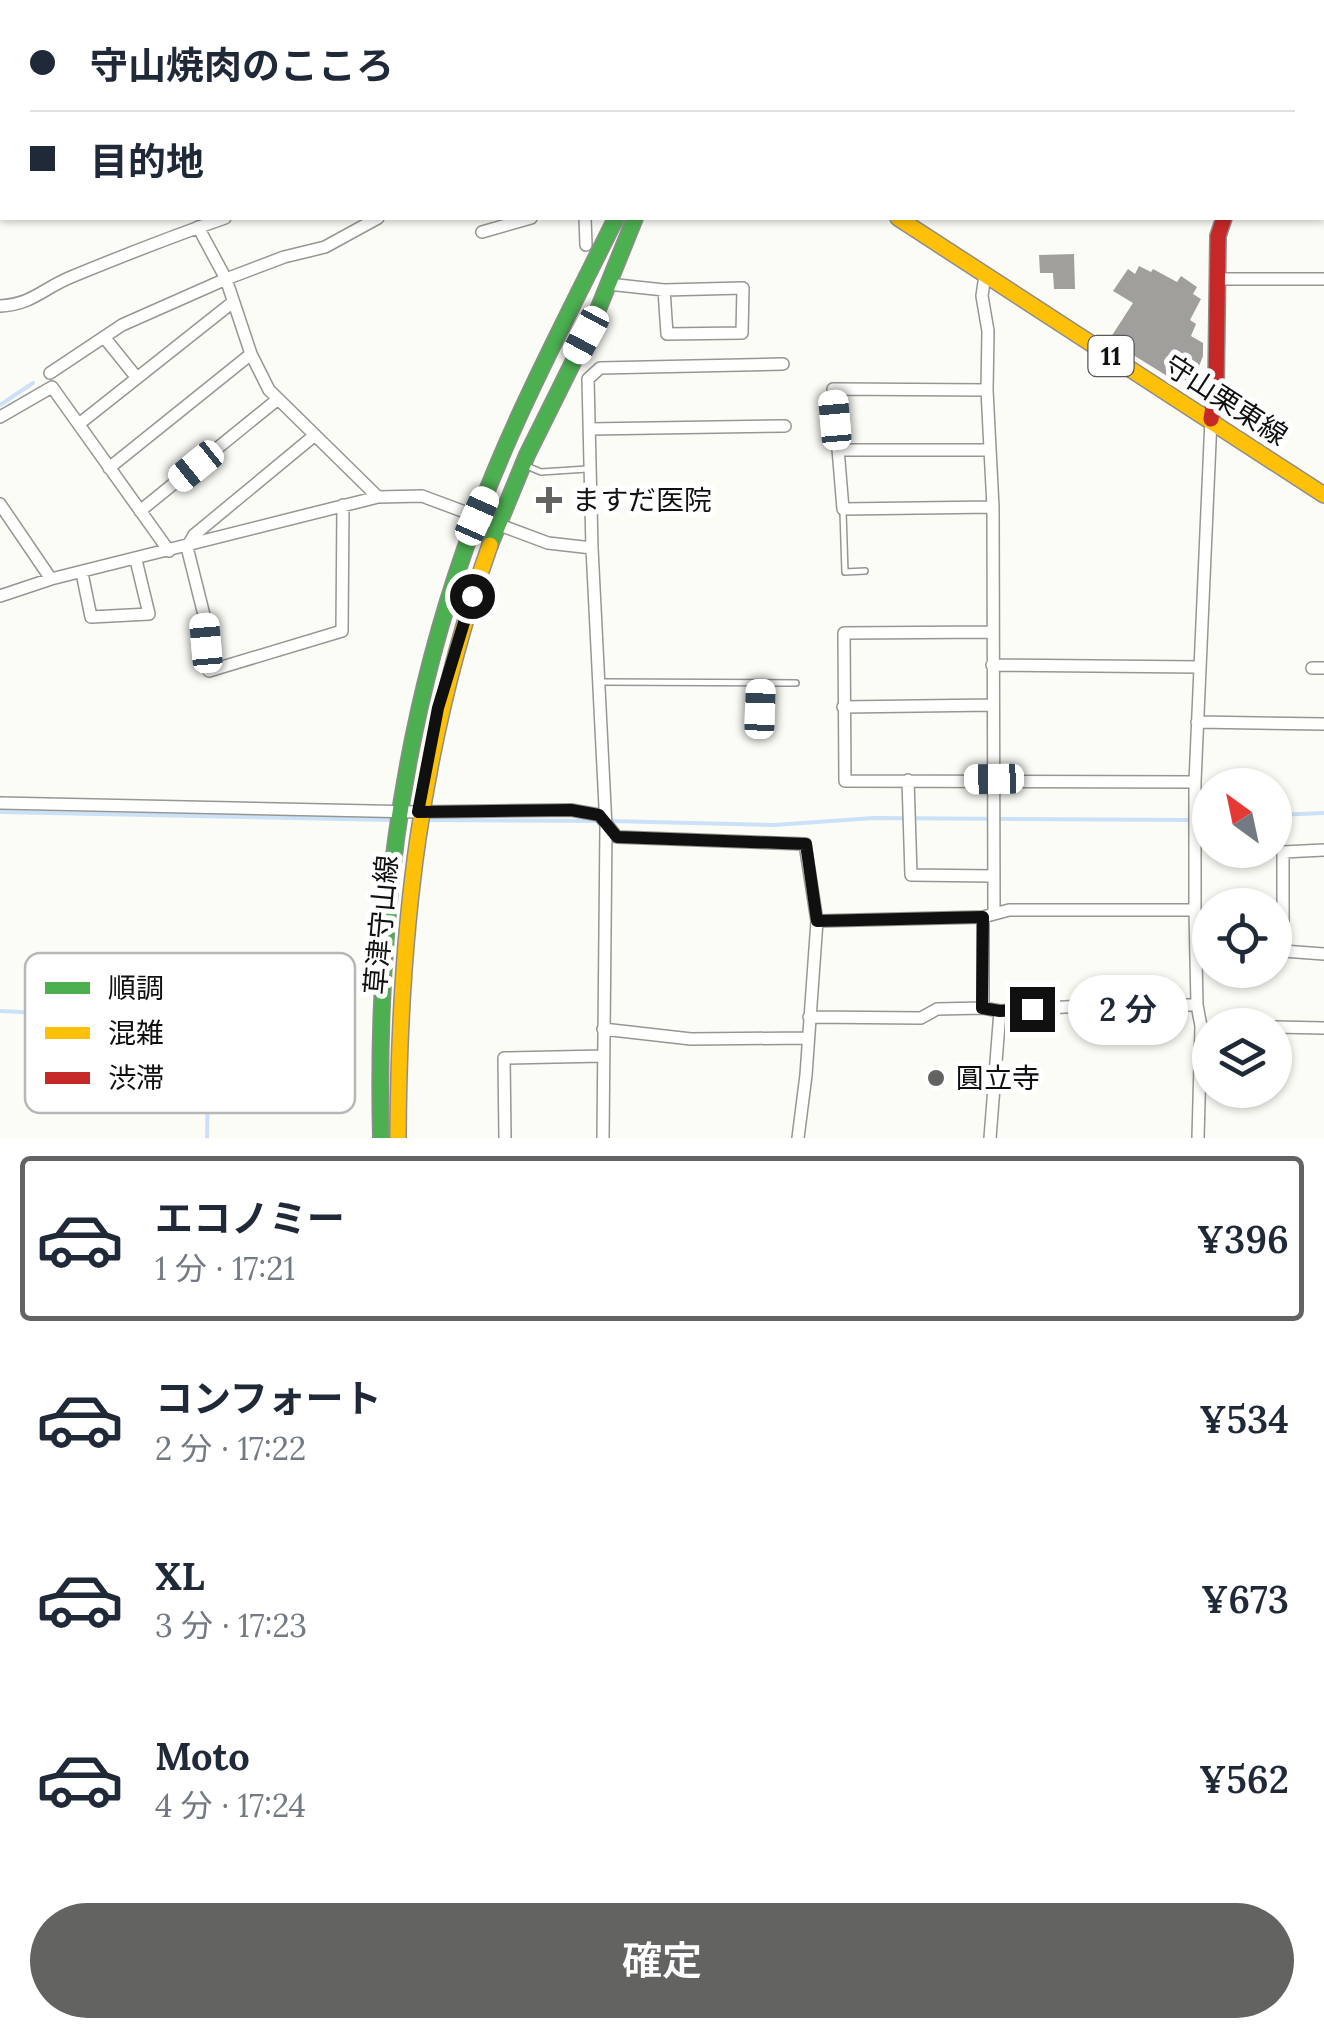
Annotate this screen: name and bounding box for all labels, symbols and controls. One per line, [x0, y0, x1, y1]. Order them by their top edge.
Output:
text: 守山焼肉のこころ [90, 41, 394, 89]
text: 目的地 [90, 137, 204, 185]
car [559, 301, 613, 369]
road number: 11 [1088, 336, 1134, 376]
street label: 守山栗東線 [1157, 347, 1295, 453]
car [817, 389, 853, 451]
car [163, 435, 229, 497]
car [451, 482, 503, 550]
place label: ますだ医院 [572, 482, 712, 518]
marker: ますだ医院 [536, 487, 562, 513]
route start [450, 574, 495, 619]
car [188, 612, 224, 674]
car [744, 678, 776, 740]
car [964, 763, 1024, 795]
north arrow [1192, 768, 1292, 868]
map controls [1192, 768, 1292, 1108]
street label: 草津守山線 [357, 854, 405, 996]
button: locate [1192, 888, 1292, 988]
legend [25, 953, 355, 1113]
text: 順調 [108, 970, 164, 1006]
callout: 2 分 [1067, 974, 1187, 1044]
route end [1010, 987, 1055, 1032]
text: 2 分 [1099, 989, 1157, 1030]
button: layers [1192, 1008, 1292, 1108]
text: 混雑 [108, 1015, 164, 1051]
text: 渋滞 [108, 1060, 164, 1096]
place label: 圓立寺 [956, 1060, 1040, 1096]
marker: 圓立寺 [925, 1067, 947, 1089]
icon: car [35, 1194, 125, 1284]
text: エコノミー [155, 1194, 345, 1242]
text: ¥396 [1197, 1215, 1289, 1263]
text: 1 分 · 17:21 [155, 1248, 295, 1289]
icon: car [35, 1374, 125, 1464]
text: コンフォート [155, 1374, 382, 1422]
text: ¥534 [1199, 1395, 1289, 1443]
text: 2 分 · 17:22 [155, 1428, 306, 1469]
text: XL [155, 1552, 205, 1600]
icon: car [35, 1554, 125, 1644]
text: ¥673 [1201, 1575, 1289, 1623]
text: 3 分 · 17:23 [155, 1605, 307, 1646]
text: Moto [155, 1732, 250, 1780]
icon: car [35, 1734, 125, 1824]
text: ¥562 [1199, 1755, 1289, 1803]
text: 4 分 · 17:24 [155, 1785, 306, 1826]
button: 確定 [30, 1903, 1294, 2018]

